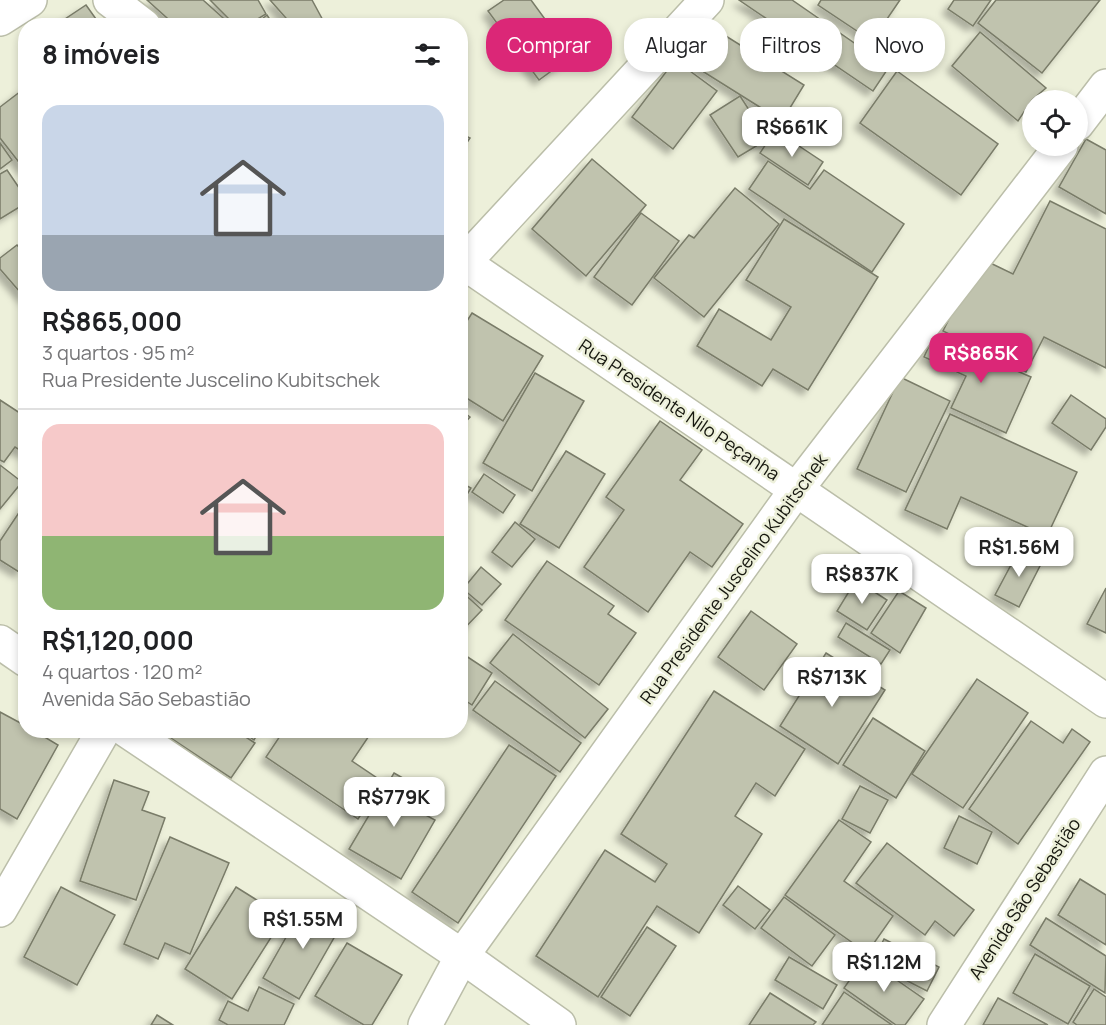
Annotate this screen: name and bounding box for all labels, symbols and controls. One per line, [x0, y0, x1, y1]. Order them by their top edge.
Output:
chip: Comprar [486, 18, 612, 72]
chip: Alugar [624, 18, 728, 72]
chip: Filtros [740, 18, 842, 72]
chip: Novo [854, 18, 945, 72]
text: 8 imóveis [42, 36, 160, 72]
icon: filters [411, 38, 444, 71]
map controls [1022, 90, 1088, 156]
button: locate [1022, 90, 1088, 156]
pin: R$661K [743, 107, 841, 158]
text: R$661K [756, 113, 828, 140]
icon: home [189, 144, 297, 252]
text: R$865,000 [42, 303, 182, 339]
street label: Rua Presidente Nilo Peçanha [575, 333, 785, 485]
pin: R$865K [932, 333, 1030, 384]
text: 3 quartos · 95 m² [42, 339, 194, 366]
text: R$865K [943, 339, 1019, 366]
text: Rua Presidente Juscelino Kubitschek [42, 366, 380, 393]
street label: Rua Presidente Juscelino Kubitschek [634, 448, 833, 708]
icon: home [189, 463, 297, 571]
pin: R$1.56M [964, 527, 1074, 578]
text: R$1.56M [978, 533, 1060, 560]
pin: R$837K [813, 554, 911, 605]
text: R$837K [825, 560, 899, 587]
text: R$1,120,000 [42, 622, 194, 658]
pin: R$713K [783, 657, 881, 708]
text: 4 quartos · 120 m² [42, 658, 203, 685]
text: R$713K [797, 663, 867, 690]
text: Avenida São Sebastião [42, 685, 251, 712]
pin: R$779K [345, 777, 443, 828]
text: R$779K [358, 783, 430, 810]
street label: Avenida São Sebastião [963, 813, 1085, 984]
pin: R$1.55M [248, 899, 358, 950]
text: R$1.55M [263, 905, 343, 932]
pin: R$1.12M [829, 942, 939, 993]
text: R$1.12M [846, 948, 922, 975]

